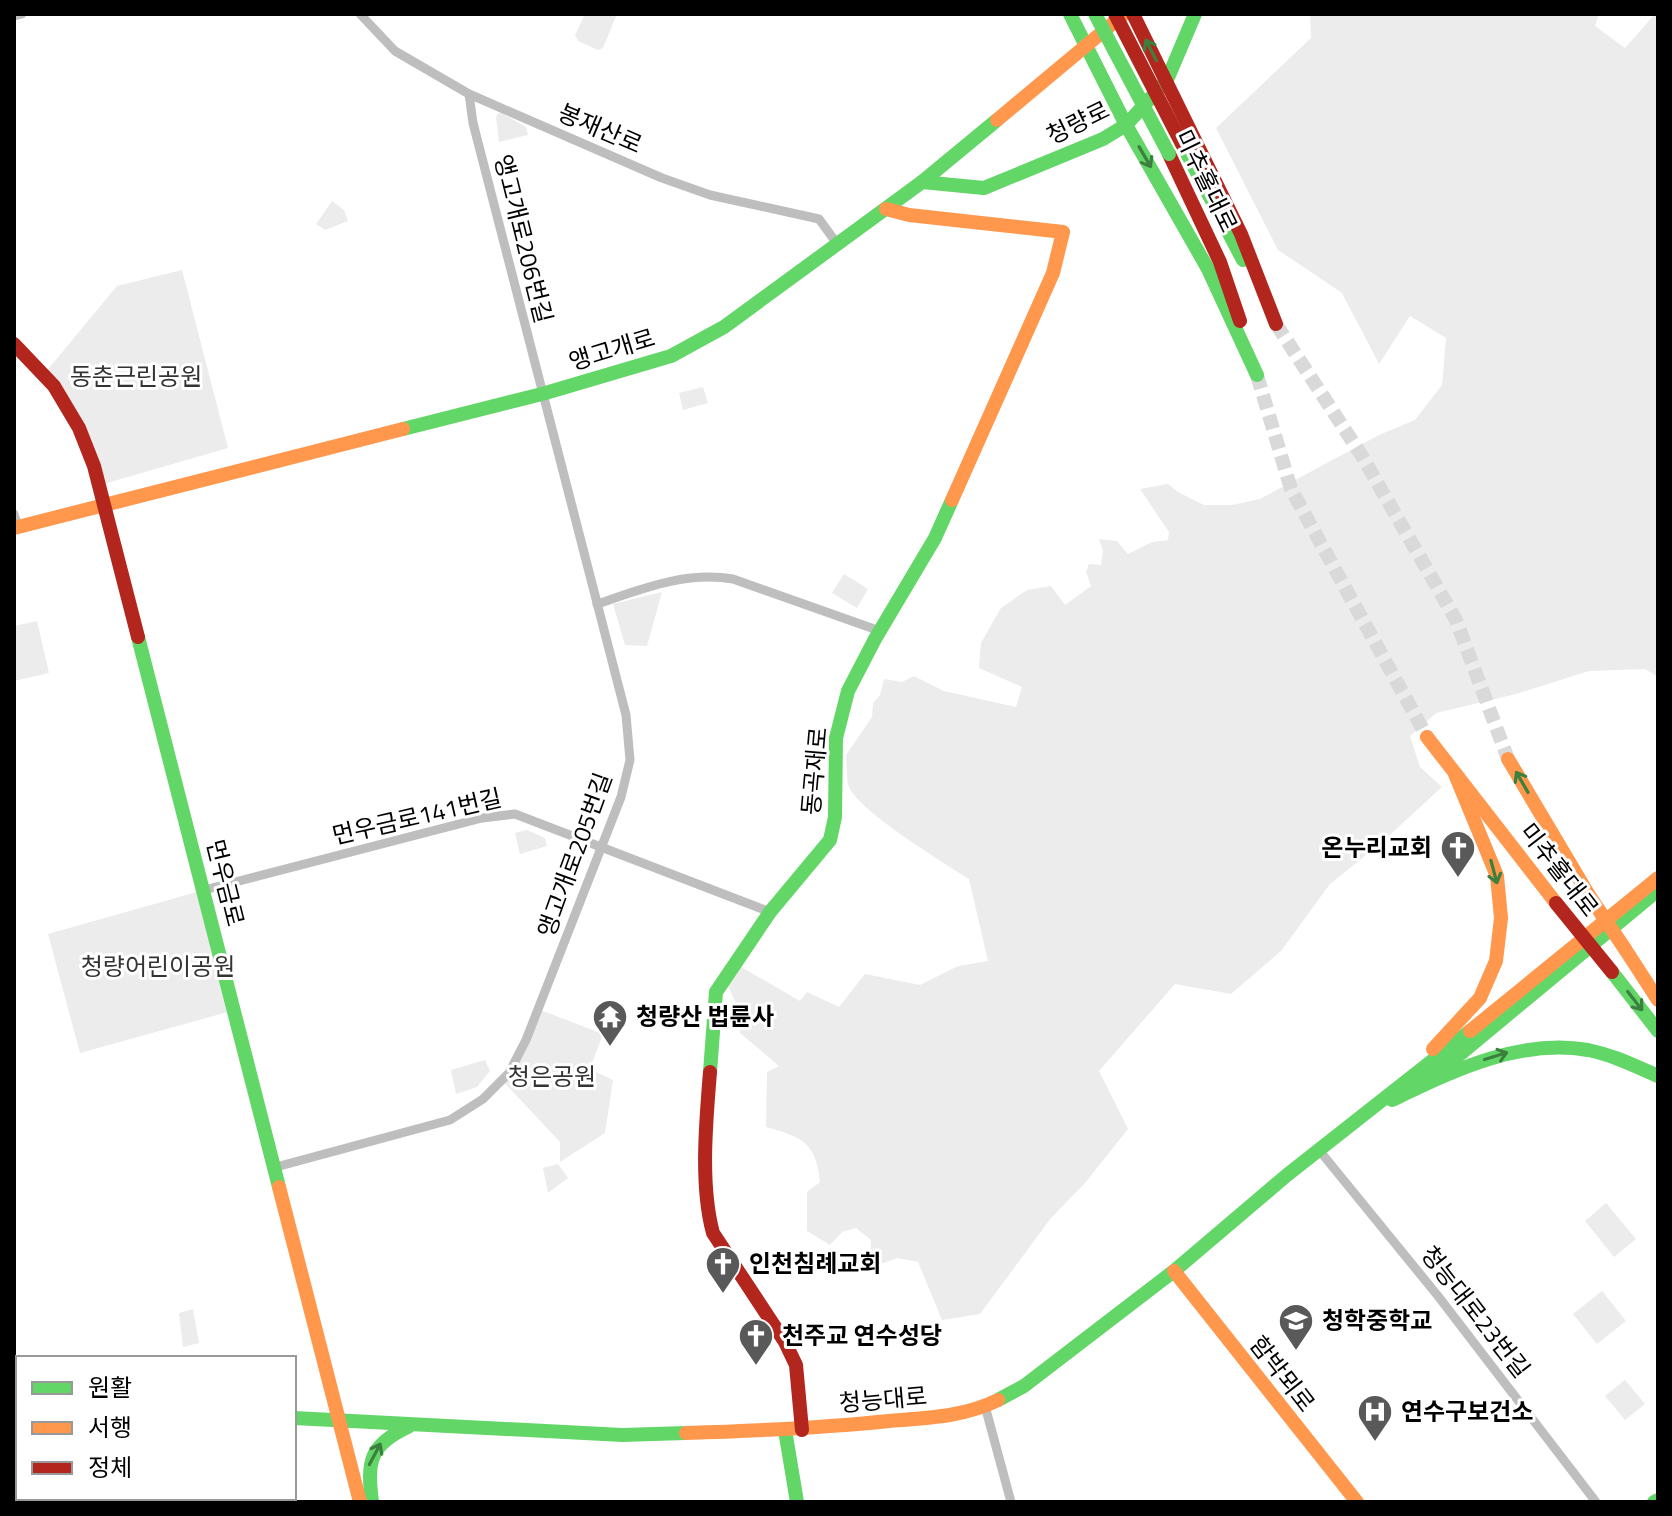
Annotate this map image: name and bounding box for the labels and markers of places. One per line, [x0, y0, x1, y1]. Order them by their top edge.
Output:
place label: 온누리교회 [1322, 829, 1432, 865]
church icon: 온누리교회 [1439, 829, 1477, 879]
temple icon: 청량산 법륜사 [591, 998, 629, 1048]
place label: 청량산 법륜사 [636, 998, 774, 1034]
church icon: 인천침례교회 [704, 1245, 742, 1295]
place label: 인천침례교회 [749, 1245, 881, 1281]
school or university icon: 청학중학교 [1277, 1302, 1315, 1352]
place label: 청학중학교 [1322, 1302, 1432, 1338]
church icon: 천주교 연수성당 [737, 1317, 775, 1367]
place label: 천주교 연수성당 [782, 1317, 942, 1353]
hospital icon: 연수구보건소 [1356, 1393, 1394, 1443]
place label: 연수구보건소 [1401, 1393, 1533, 1429]

